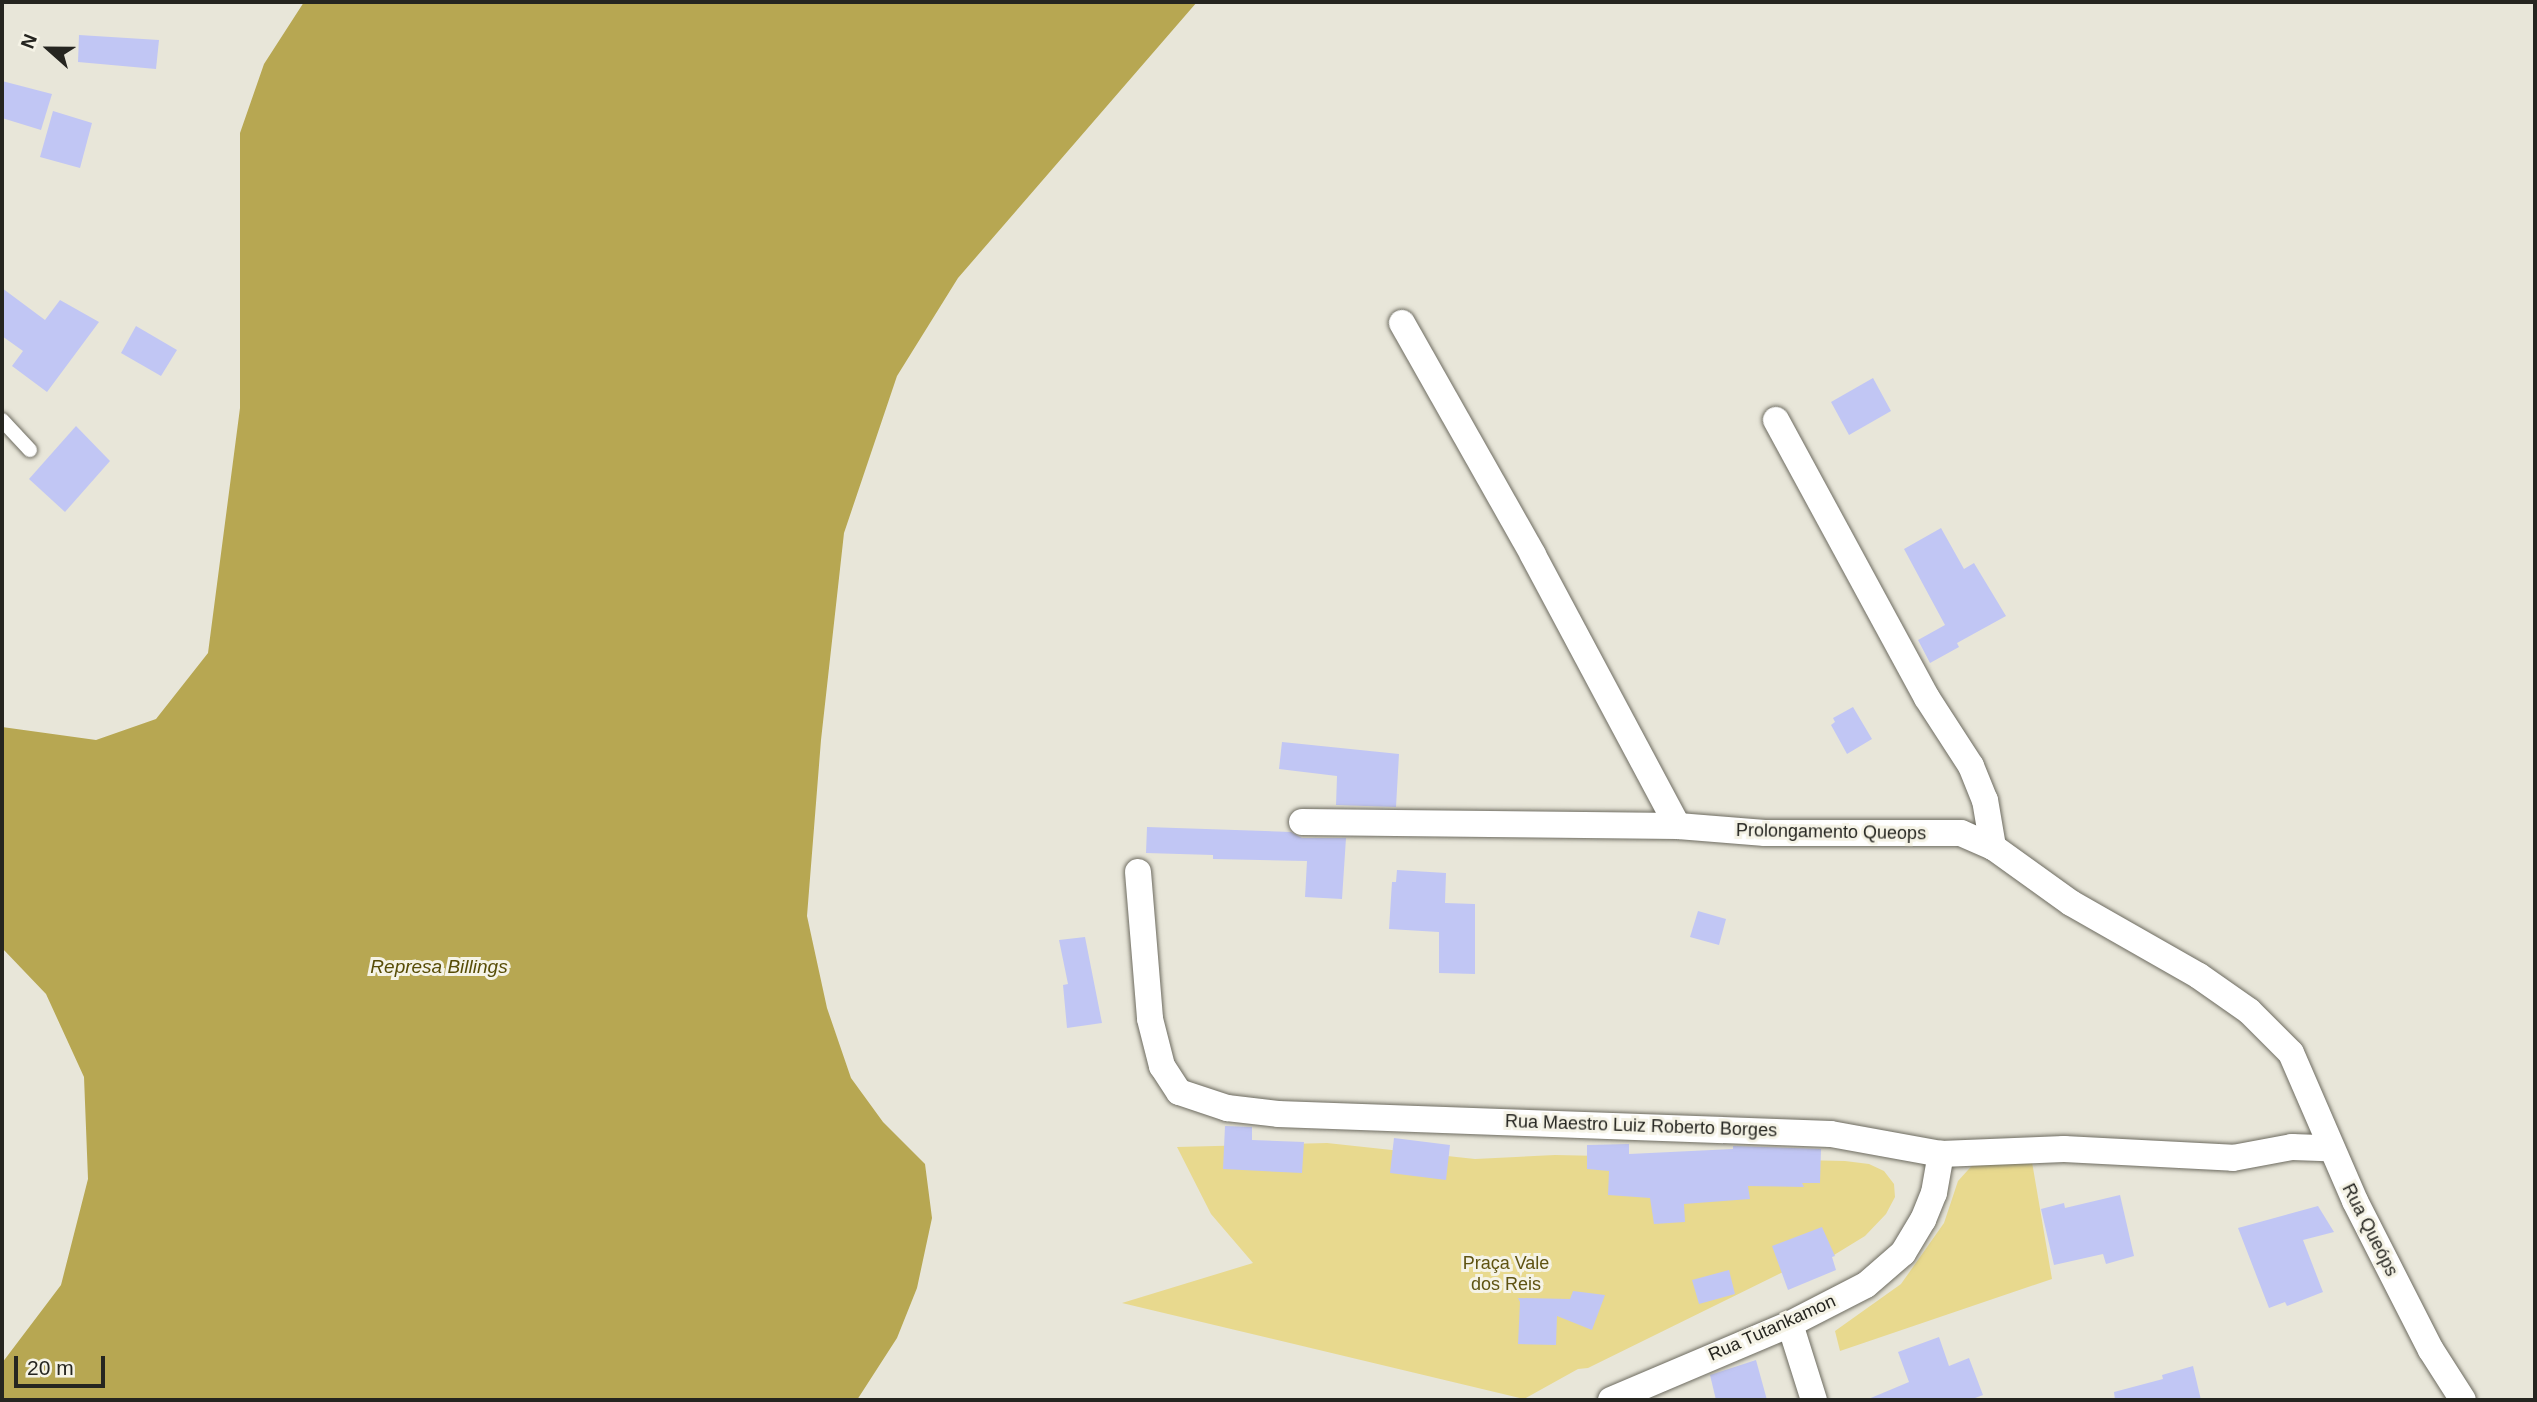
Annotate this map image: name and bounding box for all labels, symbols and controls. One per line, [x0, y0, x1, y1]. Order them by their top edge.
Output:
north arrow [14, 14, 84, 84]
text: N [17, 31, 41, 51]
street label: Prolongamento Queops [1736, 820, 1926, 844]
water label: Represa Billings [370, 956, 508, 978]
street label: Rua Maestro Luiz Roberto Borges [1505, 1110, 1777, 1142]
street label: Rua Queóps [2337, 1180, 2403, 1280]
park label: Praça Vale dos Reis [1463, 1253, 1549, 1296]
street label: Rua Tutankamon [1705, 1290, 1839, 1366]
scale bar [18, 1342, 108, 1386]
text: 20 m [27, 1356, 74, 1379]

